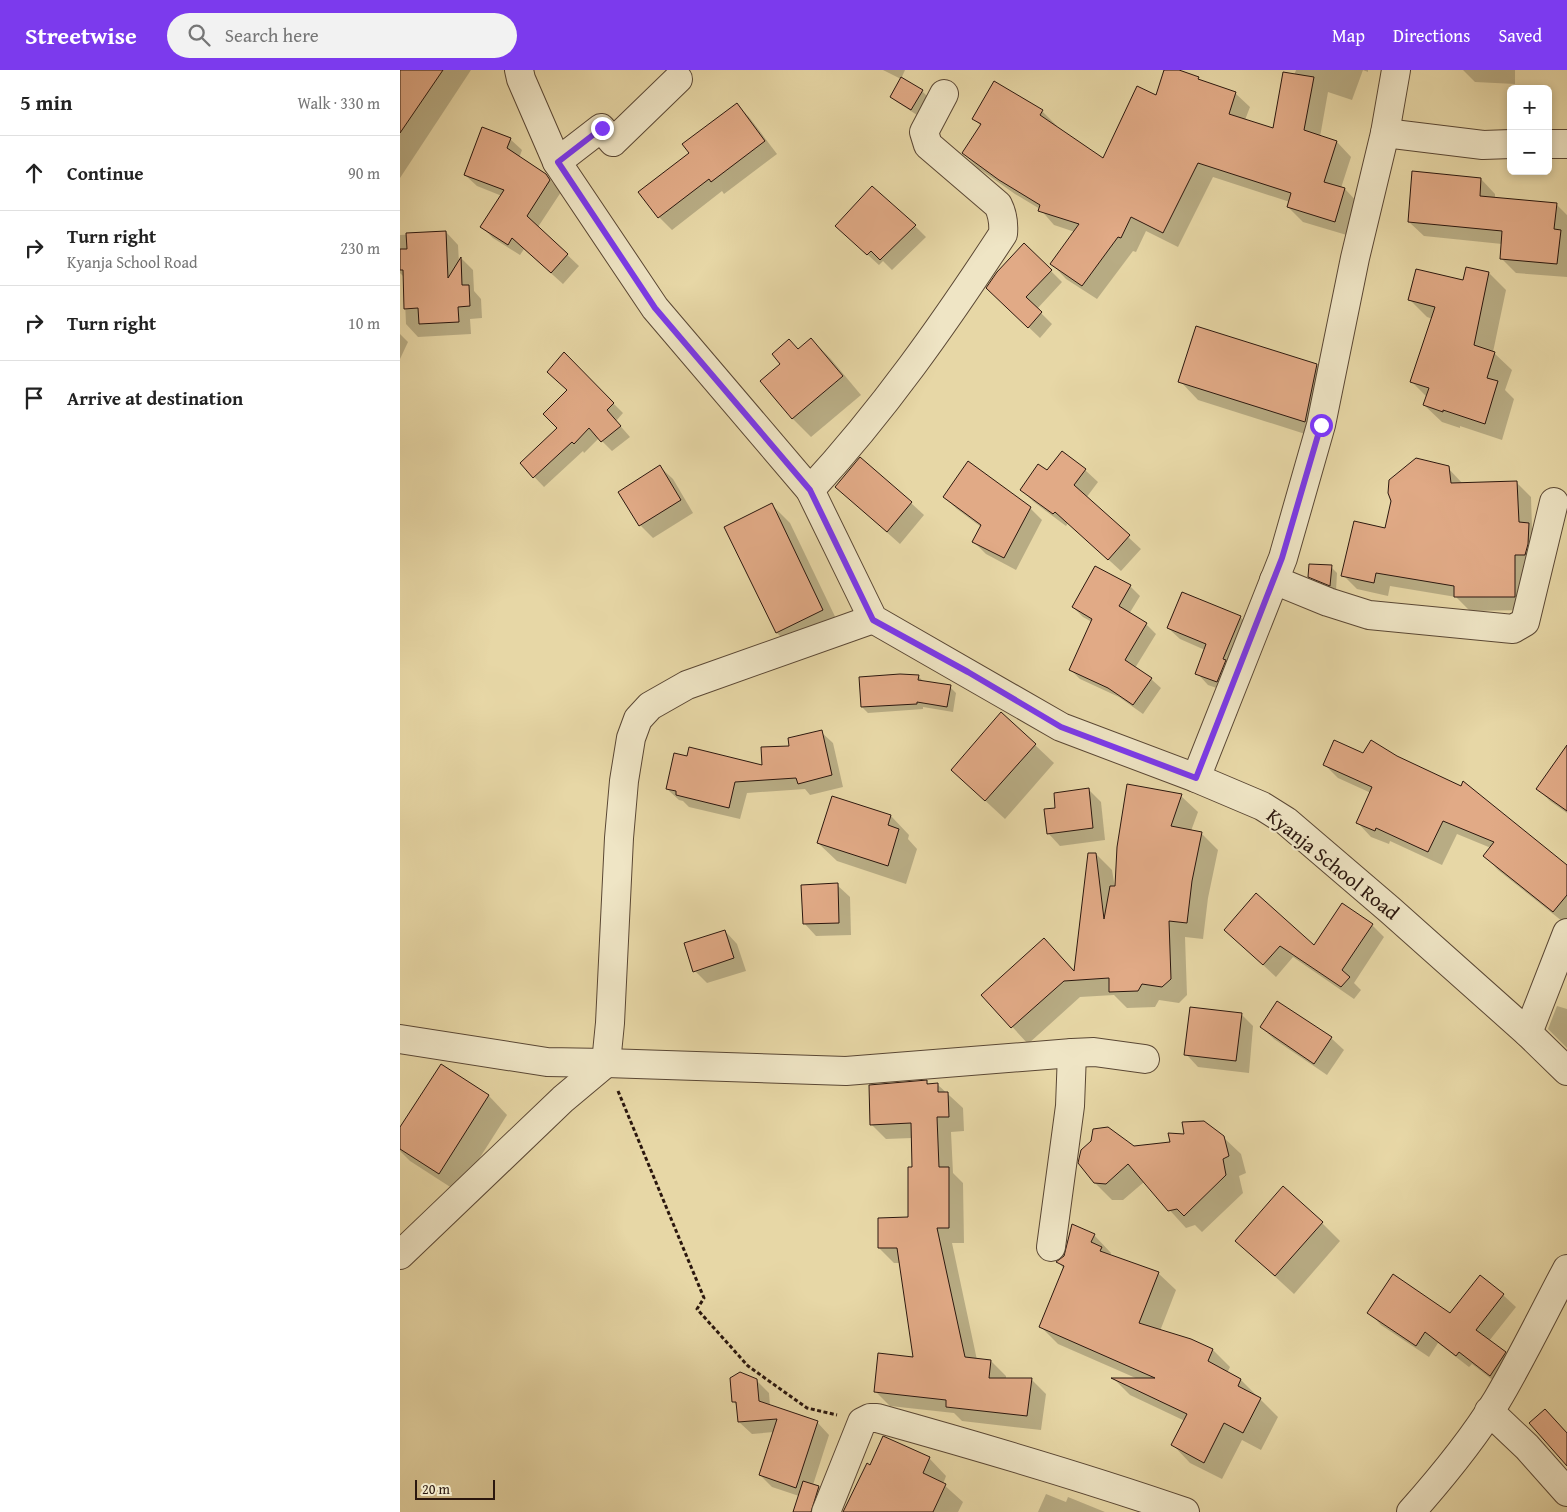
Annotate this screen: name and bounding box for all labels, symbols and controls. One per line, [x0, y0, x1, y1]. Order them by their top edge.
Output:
search box [167, 13, 517, 58]
text: Streetwise [25, 18, 137, 53]
icon: search [185, 21, 213, 49]
text: Search here [225, 21, 319, 49]
text: Map [1332, 22, 1365, 49]
text: Directions [1393, 22, 1470, 49]
text: Saved [1498, 22, 1542, 49]
map controls [1507, 85, 1552, 175]
button: + [1507, 85, 1552, 130]
text: 5 min [20, 87, 72, 118]
text: Walk · 330 m [297, 91, 380, 115]
route end [591, 117, 614, 140]
button: − [1507, 130, 1552, 175]
icon: ahead [20, 159, 48, 187]
text: Continue [67, 159, 144, 187]
text: 90 m [348, 161, 380, 185]
text: Turn right [67, 222, 156, 250]
icon: right [20, 234, 48, 262]
text: 230 m [340, 236, 380, 260]
text: Kyanja School Road [67, 250, 198, 274]
icon: right [20, 309, 48, 337]
text: Turn right [67, 309, 156, 337]
text: 10 m [348, 311, 380, 335]
icon: arrive [20, 384, 48, 412]
text: Arrive at destination [67, 384, 243, 412]
route start [1310, 414, 1333, 437]
street label: Kyanja School Road [1261, 801, 1406, 926]
scale bar [415, 1477, 495, 1500]
text: 20 m [422, 1479, 450, 1499]

